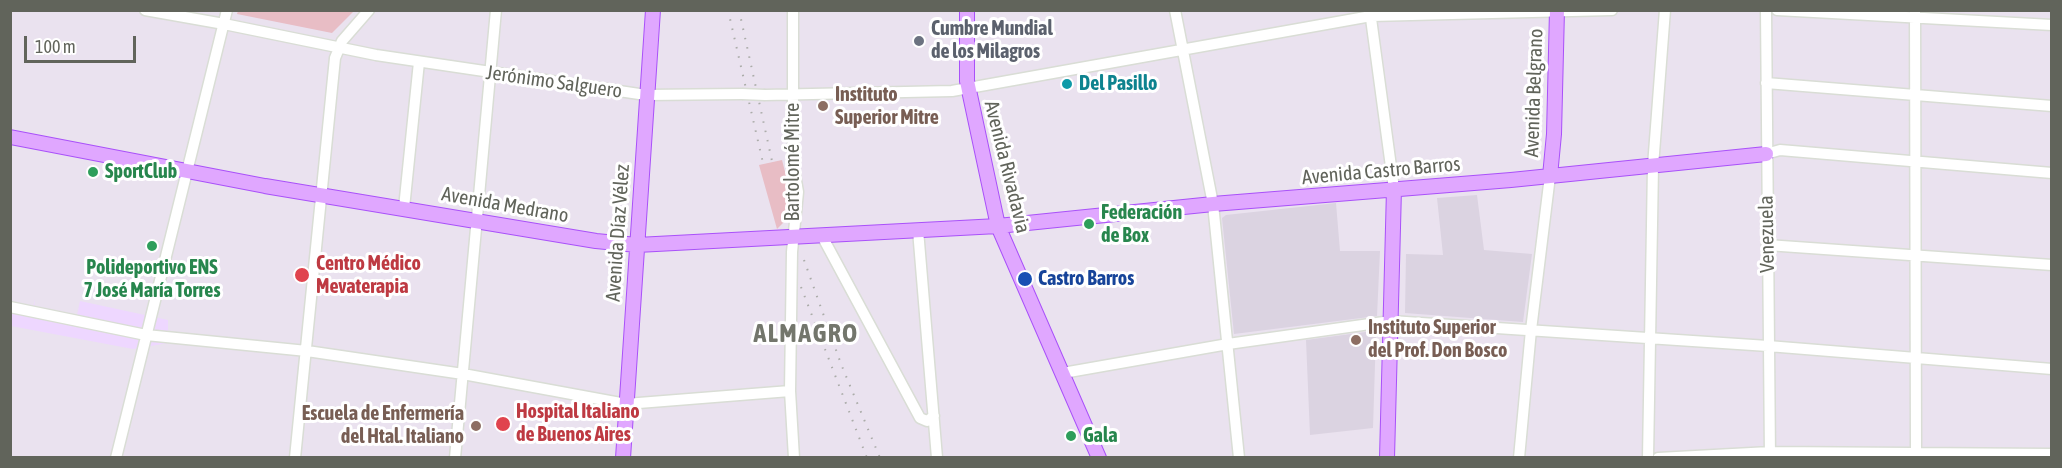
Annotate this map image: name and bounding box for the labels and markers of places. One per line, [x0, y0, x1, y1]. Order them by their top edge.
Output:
place label: Cumbre Mundial de los Milagros [931, 17, 1053, 64]
marker: Cumbre Mundial de los Milagros [912, 34, 926, 48]
place label: Del Pasillo [1079, 72, 1157, 96]
marker: Del Pasillo [1060, 77, 1074, 91]
place label: Instituto Superior Mitre [835, 83, 939, 130]
marker: Instituto Superior Mitre [816, 99, 830, 113]
place label: SportClub [105, 160, 177, 184]
marker: SportClub [86, 165, 100, 179]
place label: Federación de Box [1101, 201, 1182, 248]
marker: Federación de Box [1082, 217, 1096, 231]
marker: Polideportivo ENS 7 José María Torres [145, 239, 159, 253]
place label: Centro Médico Mevaterapia [316, 252, 421, 299]
place label: Polideportivo ENS 7 José María Torres [84, 256, 220, 303]
marker: Centro Médico Mevaterapia [293, 266, 311, 284]
place label: Castro Barros [1038, 267, 1134, 291]
marker: Castro Barros [1016, 270, 1034, 288]
place label: Instituto Superior del Prof. Don Bosco [1368, 316, 1507, 363]
marker: Instituto Superior del Prof. Don Bosco [1349, 333, 1363, 347]
place label: Hospital Italiano de Buenos Aires [516, 400, 640, 447]
place label: Escuela de Enfermería del Htal. Italiano [302, 402, 464, 449]
marker: Hospital Italiano de Buenos Aires [494, 415, 512, 433]
marker: Escuela de Enfermería del Htal. Italiano [469, 419, 483, 433]
place label: Gala [1083, 424, 1117, 448]
marker: Gala [1064, 429, 1078, 443]

